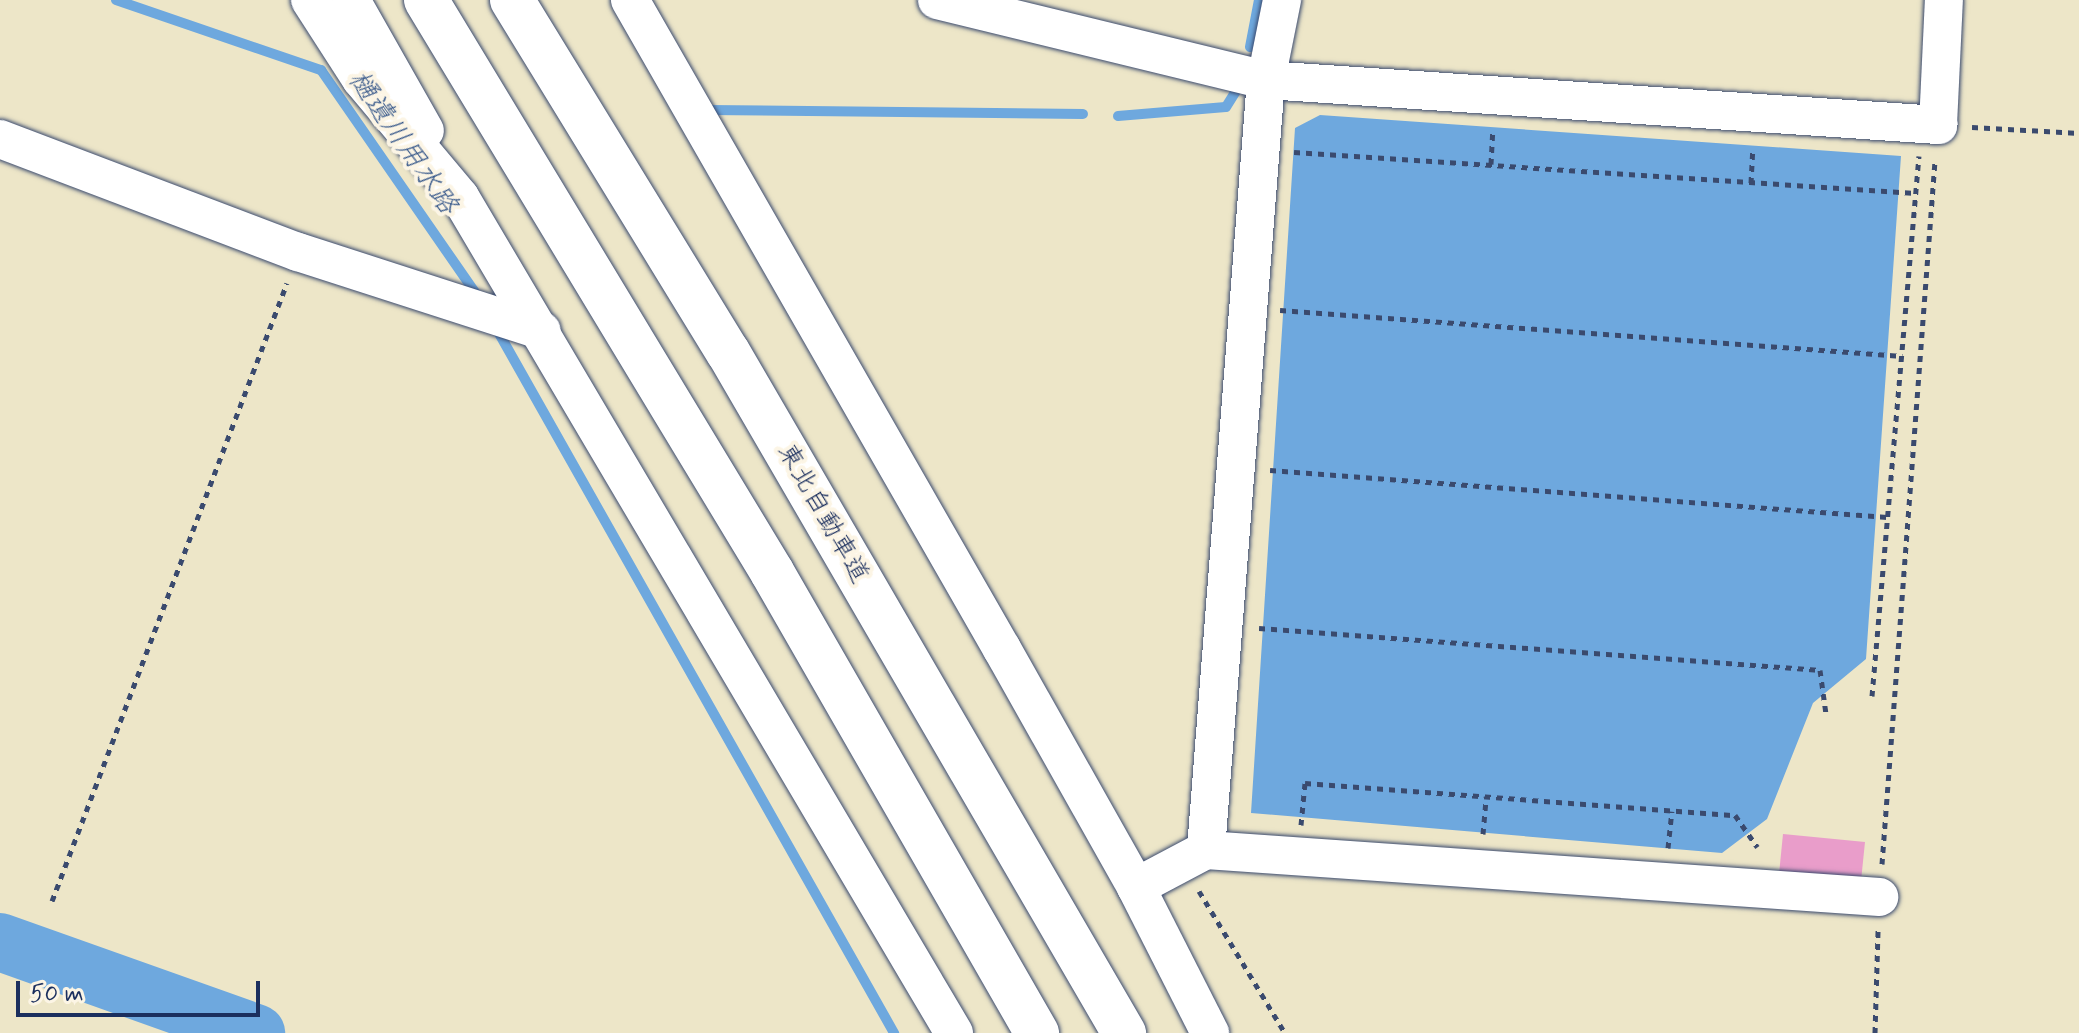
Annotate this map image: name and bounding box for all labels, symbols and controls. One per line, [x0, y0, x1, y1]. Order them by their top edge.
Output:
water label: 樋遺川用水路 [340, 65, 464, 221]
street label: 東北自動車道 [769, 439, 875, 589]
scale bar [20, 965, 264, 1015]
text: 50 m [30, 979, 84, 1010]

